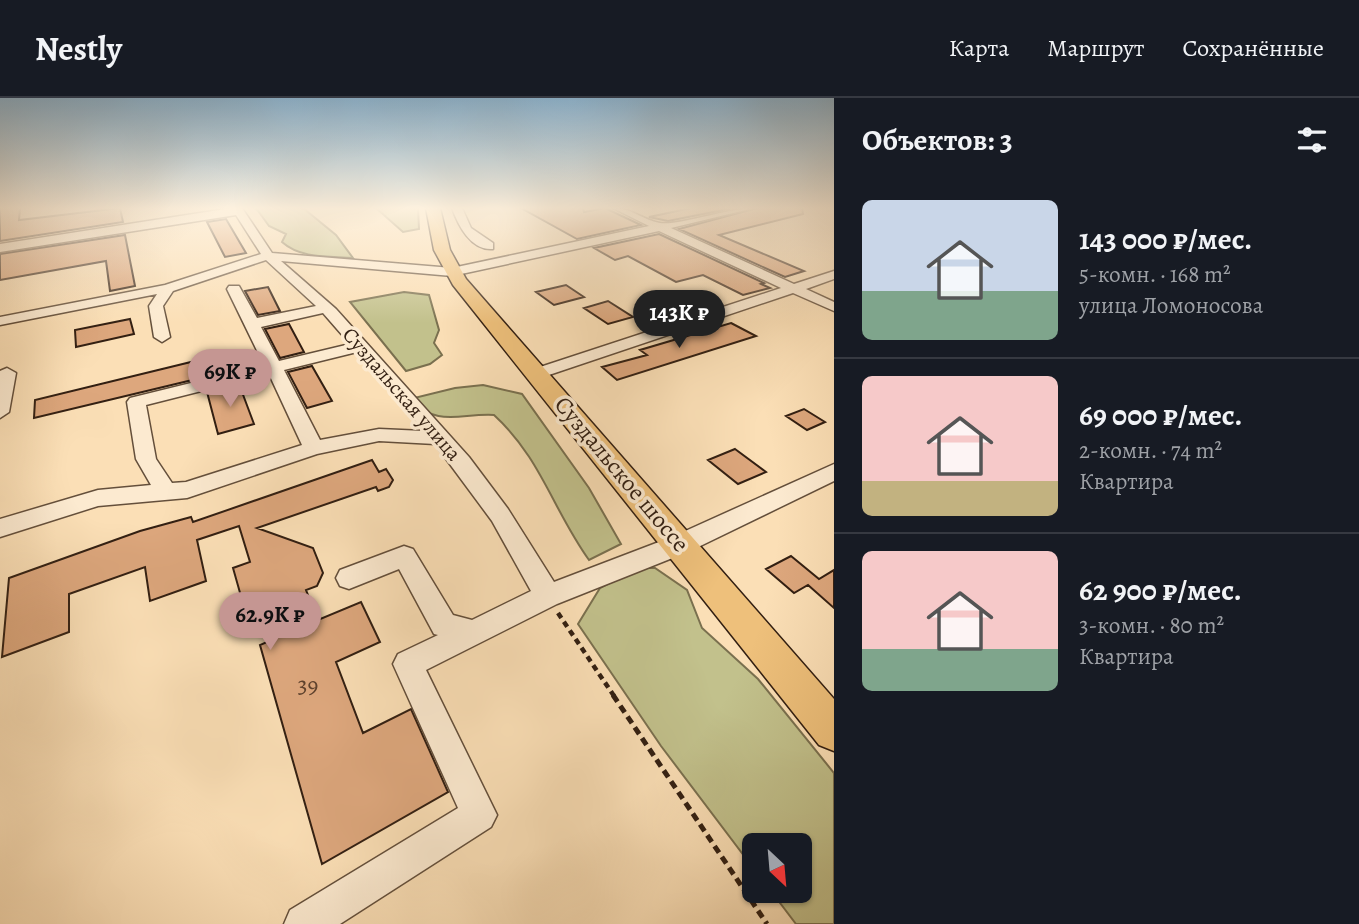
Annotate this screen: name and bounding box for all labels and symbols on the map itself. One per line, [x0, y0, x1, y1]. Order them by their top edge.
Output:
pin: 143K ₽ [622, 290, 736, 350]
street label: Суздальская улица [336, 321, 468, 467]
pin: 69K ₽ [181, 350, 279, 409]
street label: Суздальское шоссе [547, 389, 697, 559]
pin: 62.9K ₽ [205, 592, 335, 652]
house number: 39 [298, 669, 318, 701]
north arrow [742, 833, 812, 903]

